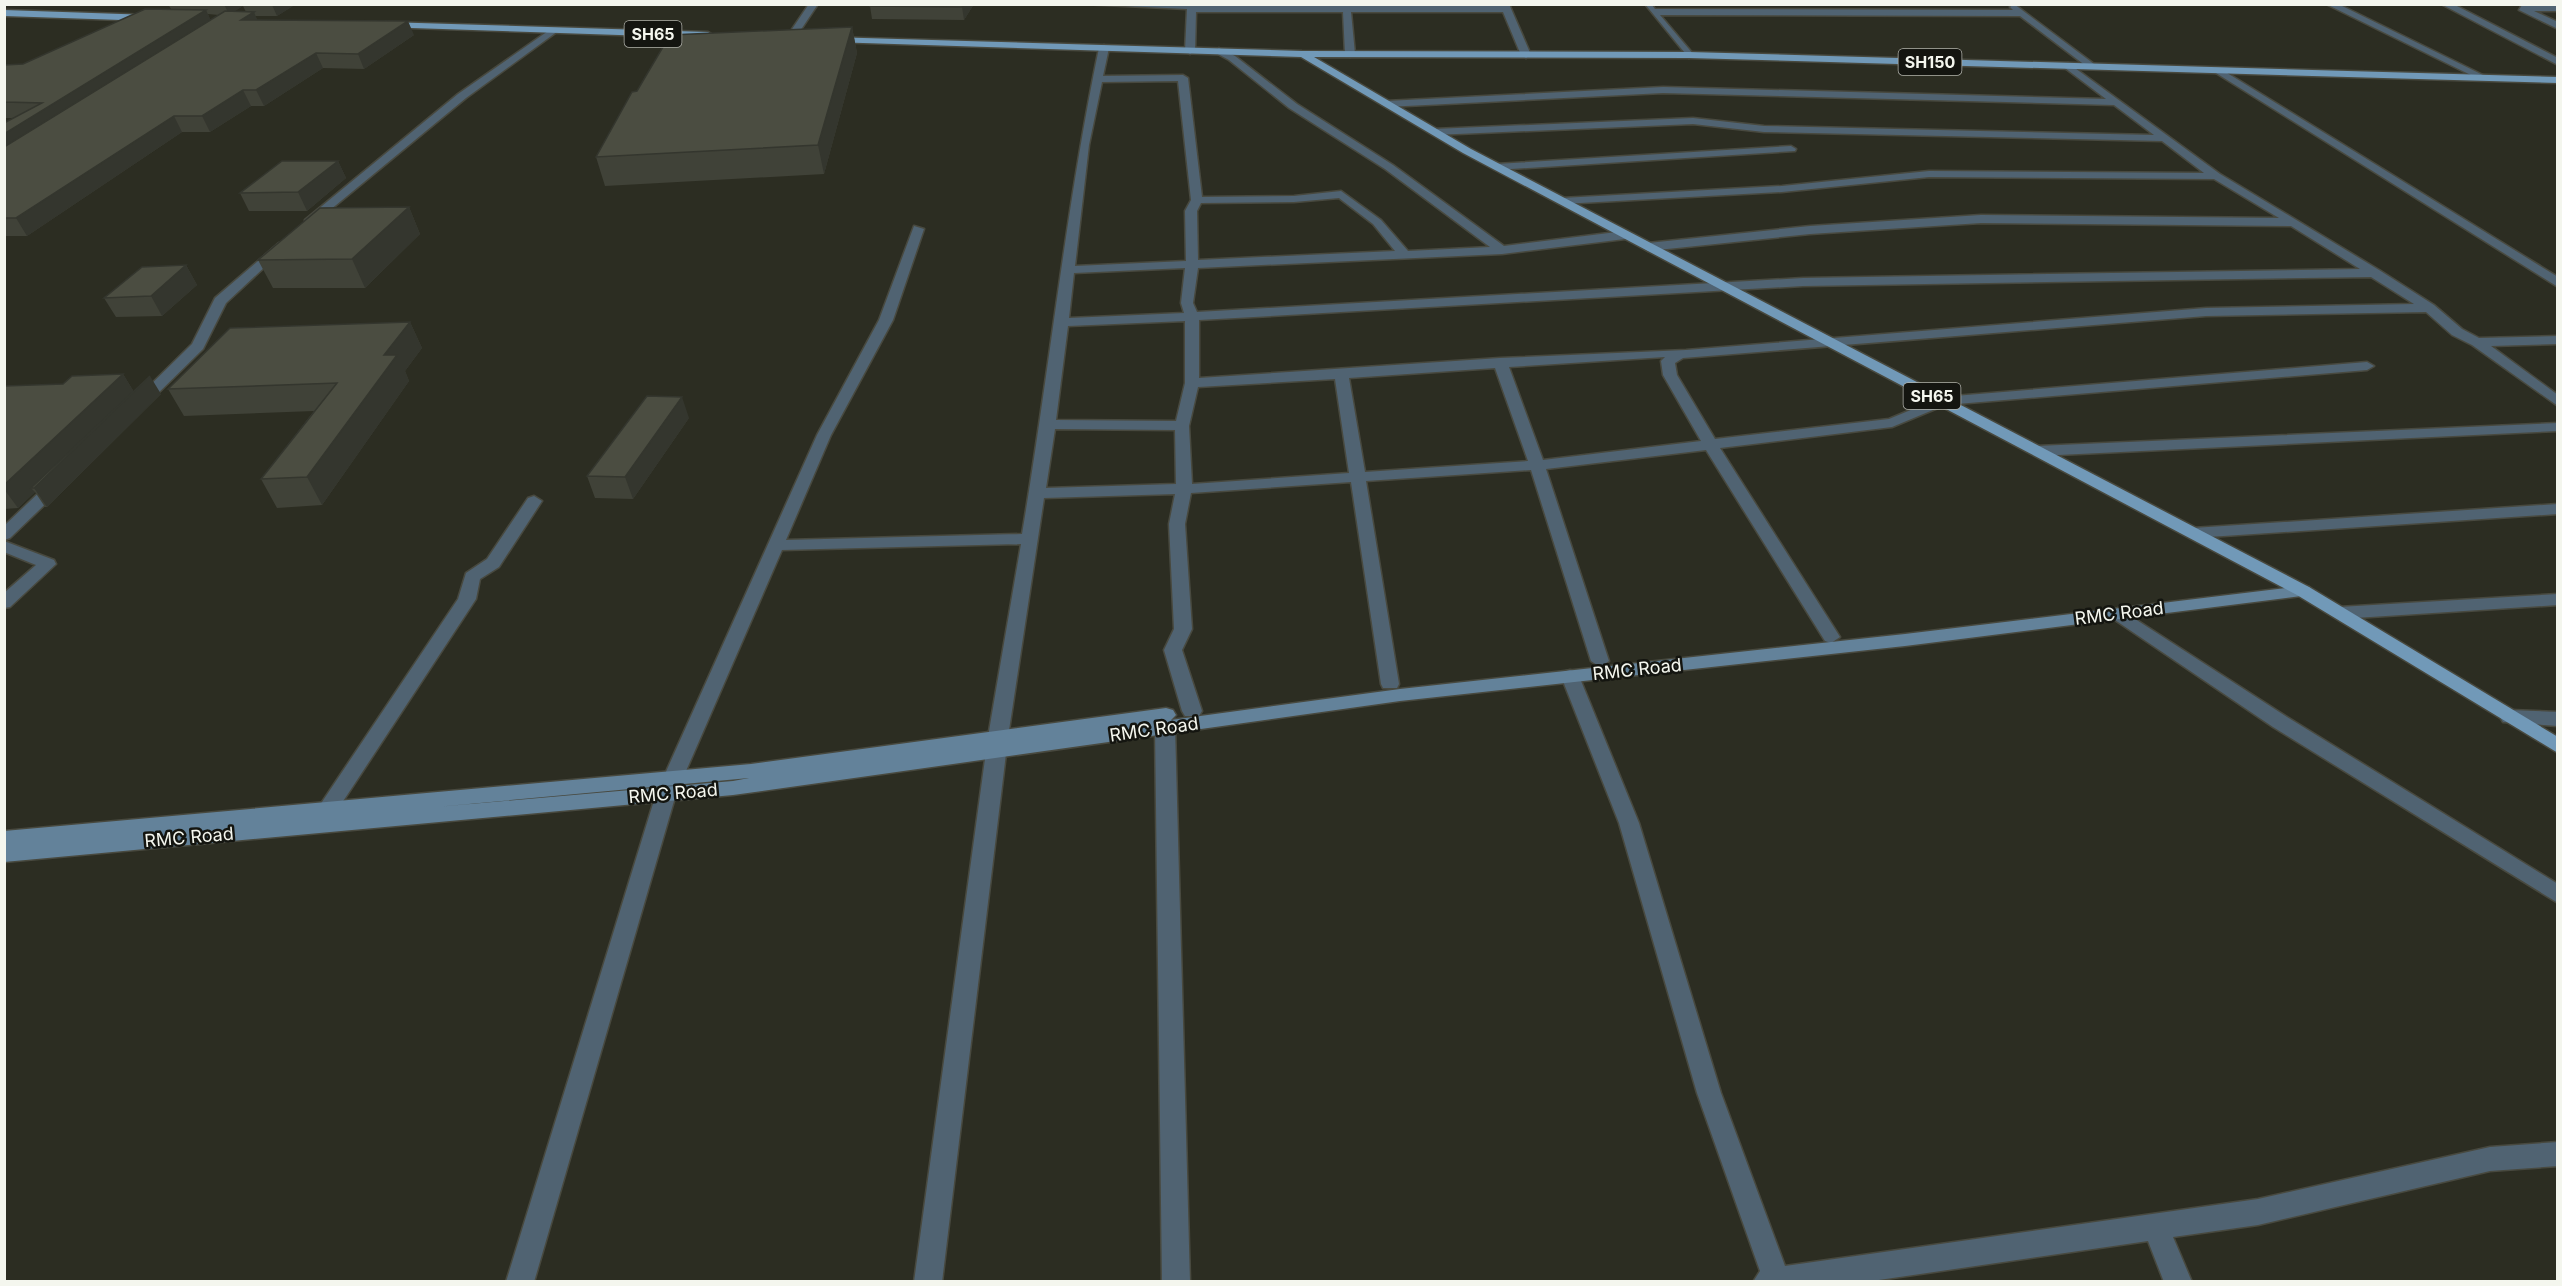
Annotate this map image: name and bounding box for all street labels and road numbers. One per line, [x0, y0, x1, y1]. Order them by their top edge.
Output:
road number: SH65 [624, 21, 682, 47]
road number: SH150 [1898, 49, 1962, 75]
road number: SH65 [1904, 383, 1960, 409]
street label: RMC Road [2073, 597, 2165, 629]
street label: RMC Road [1591, 654, 1683, 684]
street label: RMC Road [1108, 712, 1200, 746]
street label: RMC Road [628, 779, 718, 807]
street label: RMC Road [144, 823, 234, 851]

